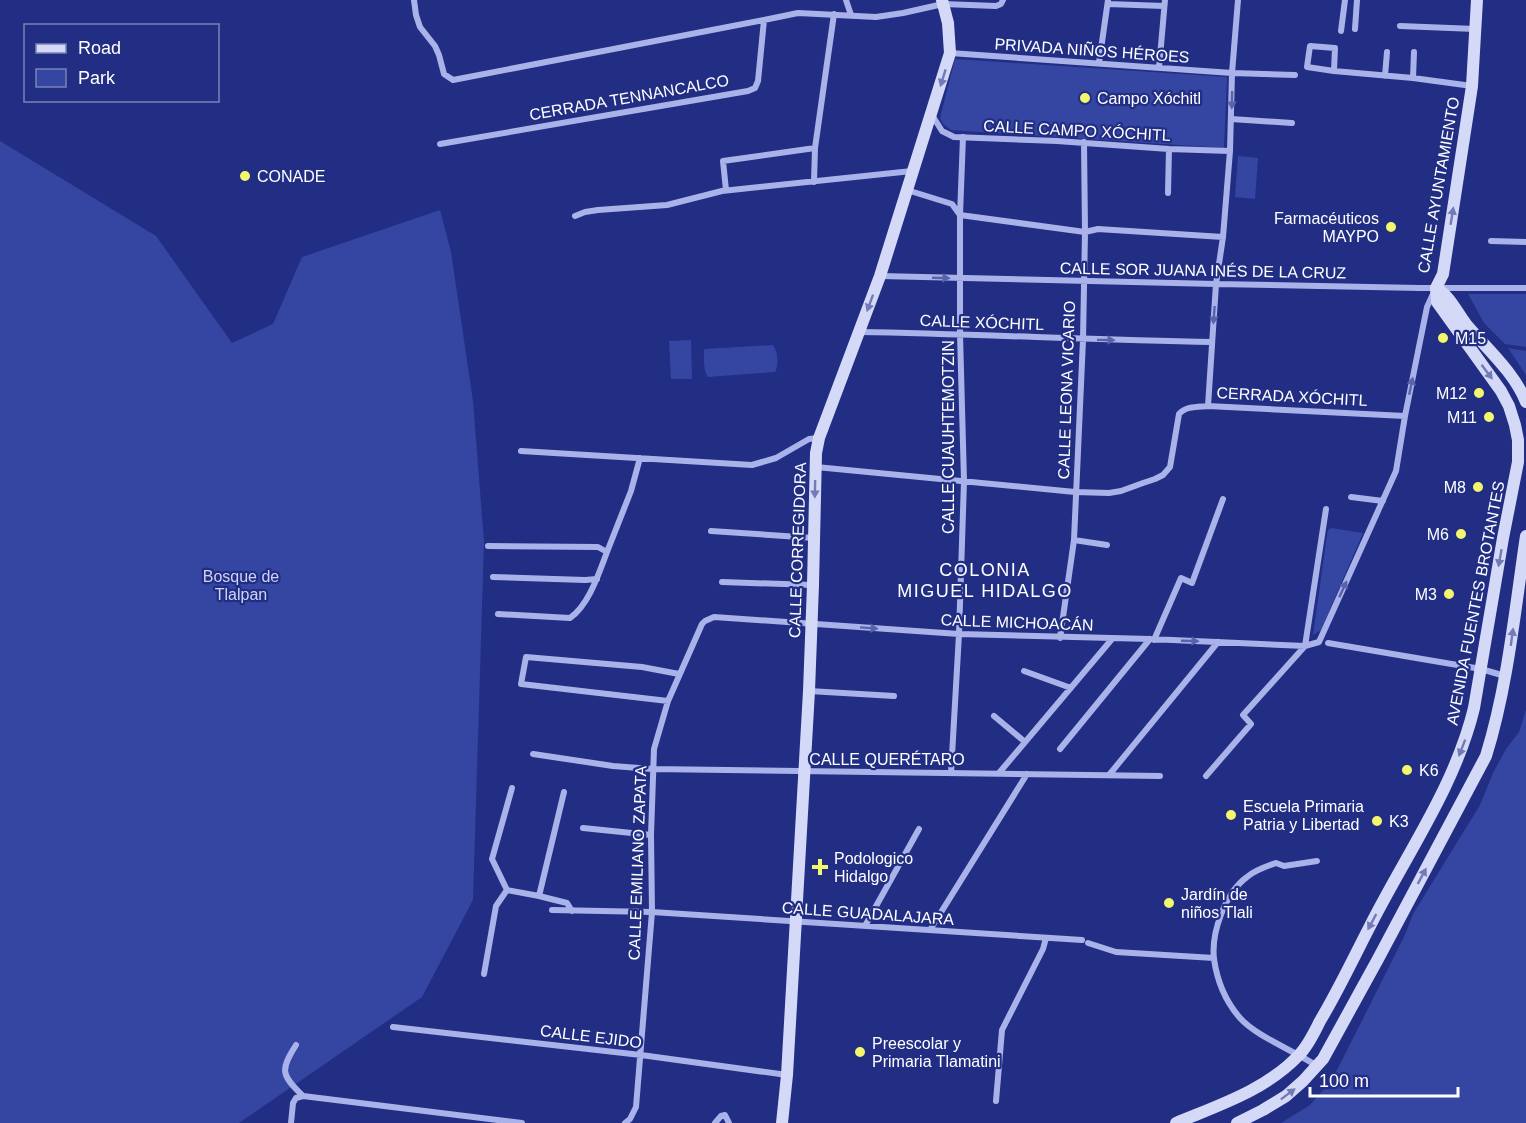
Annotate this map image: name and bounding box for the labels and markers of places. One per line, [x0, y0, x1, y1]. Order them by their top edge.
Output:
place label: Campo Xóchitl [1097, 90, 1201, 107]
marker: Campo Xóchitl [1078, 91, 1092, 105]
place label: CONADE [257, 168, 325, 185]
marker: CONADE [238, 169, 252, 183]
place label: Farmacéuticos MAYPO [1274, 210, 1379, 245]
marker: Farmacéuticos MAYPO [1384, 220, 1398, 234]
place label: M15 [1455, 330, 1486, 347]
marker: M15 [1436, 331, 1450, 345]
place label: M12 [1436, 385, 1467, 402]
marker: M12 [1472, 386, 1486, 400]
place label: M11 [1447, 409, 1477, 426]
marker: M11 [1482, 410, 1496, 424]
place label: M8 [1444, 479, 1466, 496]
marker: M8 [1471, 480, 1485, 494]
place label: M6 [1427, 526, 1449, 543]
marker: M6 [1454, 527, 1468, 541]
place label: M3 [1415, 586, 1437, 603]
marker: M3 [1442, 587, 1456, 601]
place label: K6 [1419, 762, 1439, 779]
marker: K6 [1400, 763, 1414, 777]
place label: Escuela Primaria Patria y Libertad [1243, 798, 1364, 833]
marker: Escuela Primaria Patria y Libertad [1224, 808, 1238, 822]
place label: K3 [1389, 813, 1409, 830]
marker: K3 [1370, 814, 1384, 828]
place label: Podologico Hidalgo [834, 850, 913, 885]
marker: Podologico Hidalgo [811, 858, 829, 876]
place label: Jardín de niños Tlali [1181, 886, 1253, 921]
marker: Jardín de niños Tlali [1162, 896, 1176, 910]
place label: Preescolar y Primaria Tlamatini [872, 1035, 1001, 1070]
marker: Preescolar y Primaria Tlamatini [853, 1045, 867, 1059]

